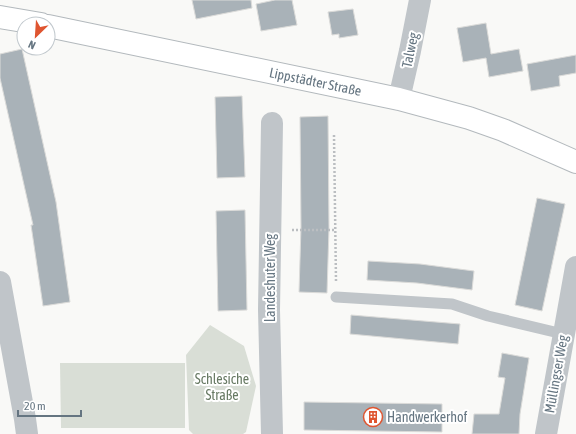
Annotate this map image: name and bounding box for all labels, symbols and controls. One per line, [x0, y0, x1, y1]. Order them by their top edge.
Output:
north arrow [16, 16, 56, 56]
street label: Talweg [398, 31, 422, 69]
text: N [26, 38, 37, 52]
street label: Lippstädter Straße [268, 64, 363, 99]
street label: Landeshuter Weg [262, 234, 278, 322]
street label: Müllingser Weg [541, 334, 571, 414]
park label: Schlesiche Straße [195, 371, 249, 403]
scale bar [18, 392, 81, 418]
text: 20 m [24, 399, 46, 413]
building icon: Handwerkerhof [362, 406, 384, 428]
place label: Handwerkerhof [387, 409, 468, 425]

